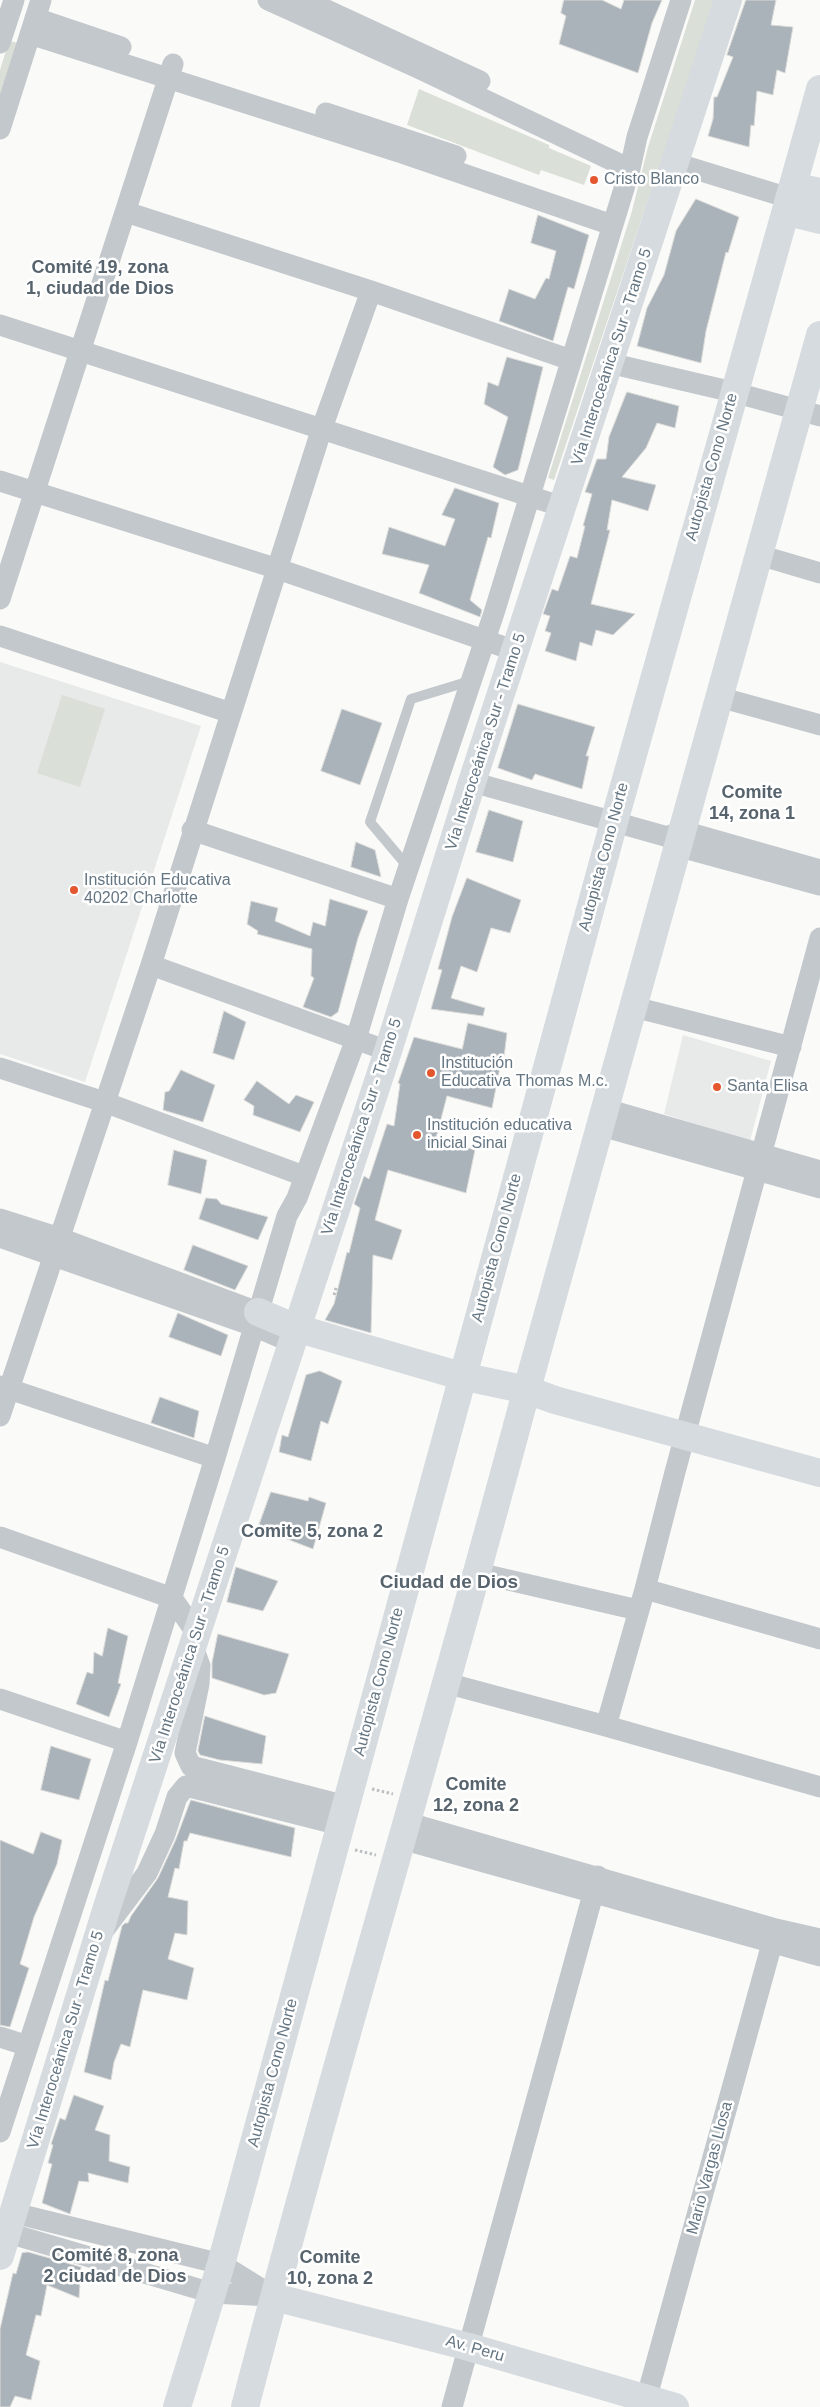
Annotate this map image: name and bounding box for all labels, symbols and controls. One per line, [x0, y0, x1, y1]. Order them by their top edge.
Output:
place label: Cristo Blanco [604, 170, 699, 190]
marker: Cristo Blanco [588, 174, 600, 186]
street label: Vía Interoceánica Sur - Tramo 5 [568, 246, 656, 468]
district label: Comité 19, zona 1, ciudad de Dios [26, 257, 174, 300]
street label: Autopista Cono Norte [682, 391, 742, 543]
street label: Vía Interoceánica Sur - Tramo 5 [442, 631, 530, 853]
street label: Autopista Cono Norte [575, 781, 633, 933]
district label: Comite 14, zona 1 [709, 782, 795, 824]
place label: Institución Educativa 40202 Charlotte [84, 871, 231, 909]
marker: Institución Educativa 40202 Charlotte [68, 884, 80, 896]
street label: Vía Interoceánica Sur - Tramo 5 [318, 1016, 406, 1238]
place label: Institución Educativa Thomas M.c. [441, 1054, 608, 1092]
marker: Institución Educativa Thomas M.c. [425, 1067, 437, 1079]
place label: Santa Elisa [727, 1077, 808, 1097]
marker: Santa Elisa [711, 1081, 723, 1093]
place label: Institución educativa inicial Sinai [427, 1116, 572, 1154]
marker: Institución educativa inicial Sinai [411, 1129, 423, 1141]
street label: Autopista Cono Norte [468, 1172, 526, 1324]
district label: Comite 5, zona 2 [241, 1521, 383, 1543]
street label: Vía Interoceánica Sur - Tramo 5 [146, 1544, 234, 1766]
district label: Ciudad de Dios [380, 1572, 518, 1594]
street label: Autopista Cono Norte [350, 1606, 408, 1758]
district label: Comite 12, zona 2 [433, 1774, 519, 1816]
street label: Vía Interoceánica Sur - Tramo 5 [24, 1929, 108, 2151]
street label: Autopista Cono Norte [244, 1997, 302, 2149]
street label: Mario Vargas Llosa [683, 2100, 737, 2236]
district label: Comité 8, zona 2 ciudad de Dios [43, 2245, 187, 2288]
district label: Comite 10, zona 2 [287, 2247, 373, 2290]
street label: Av. Peru [444, 2332, 506, 2366]

